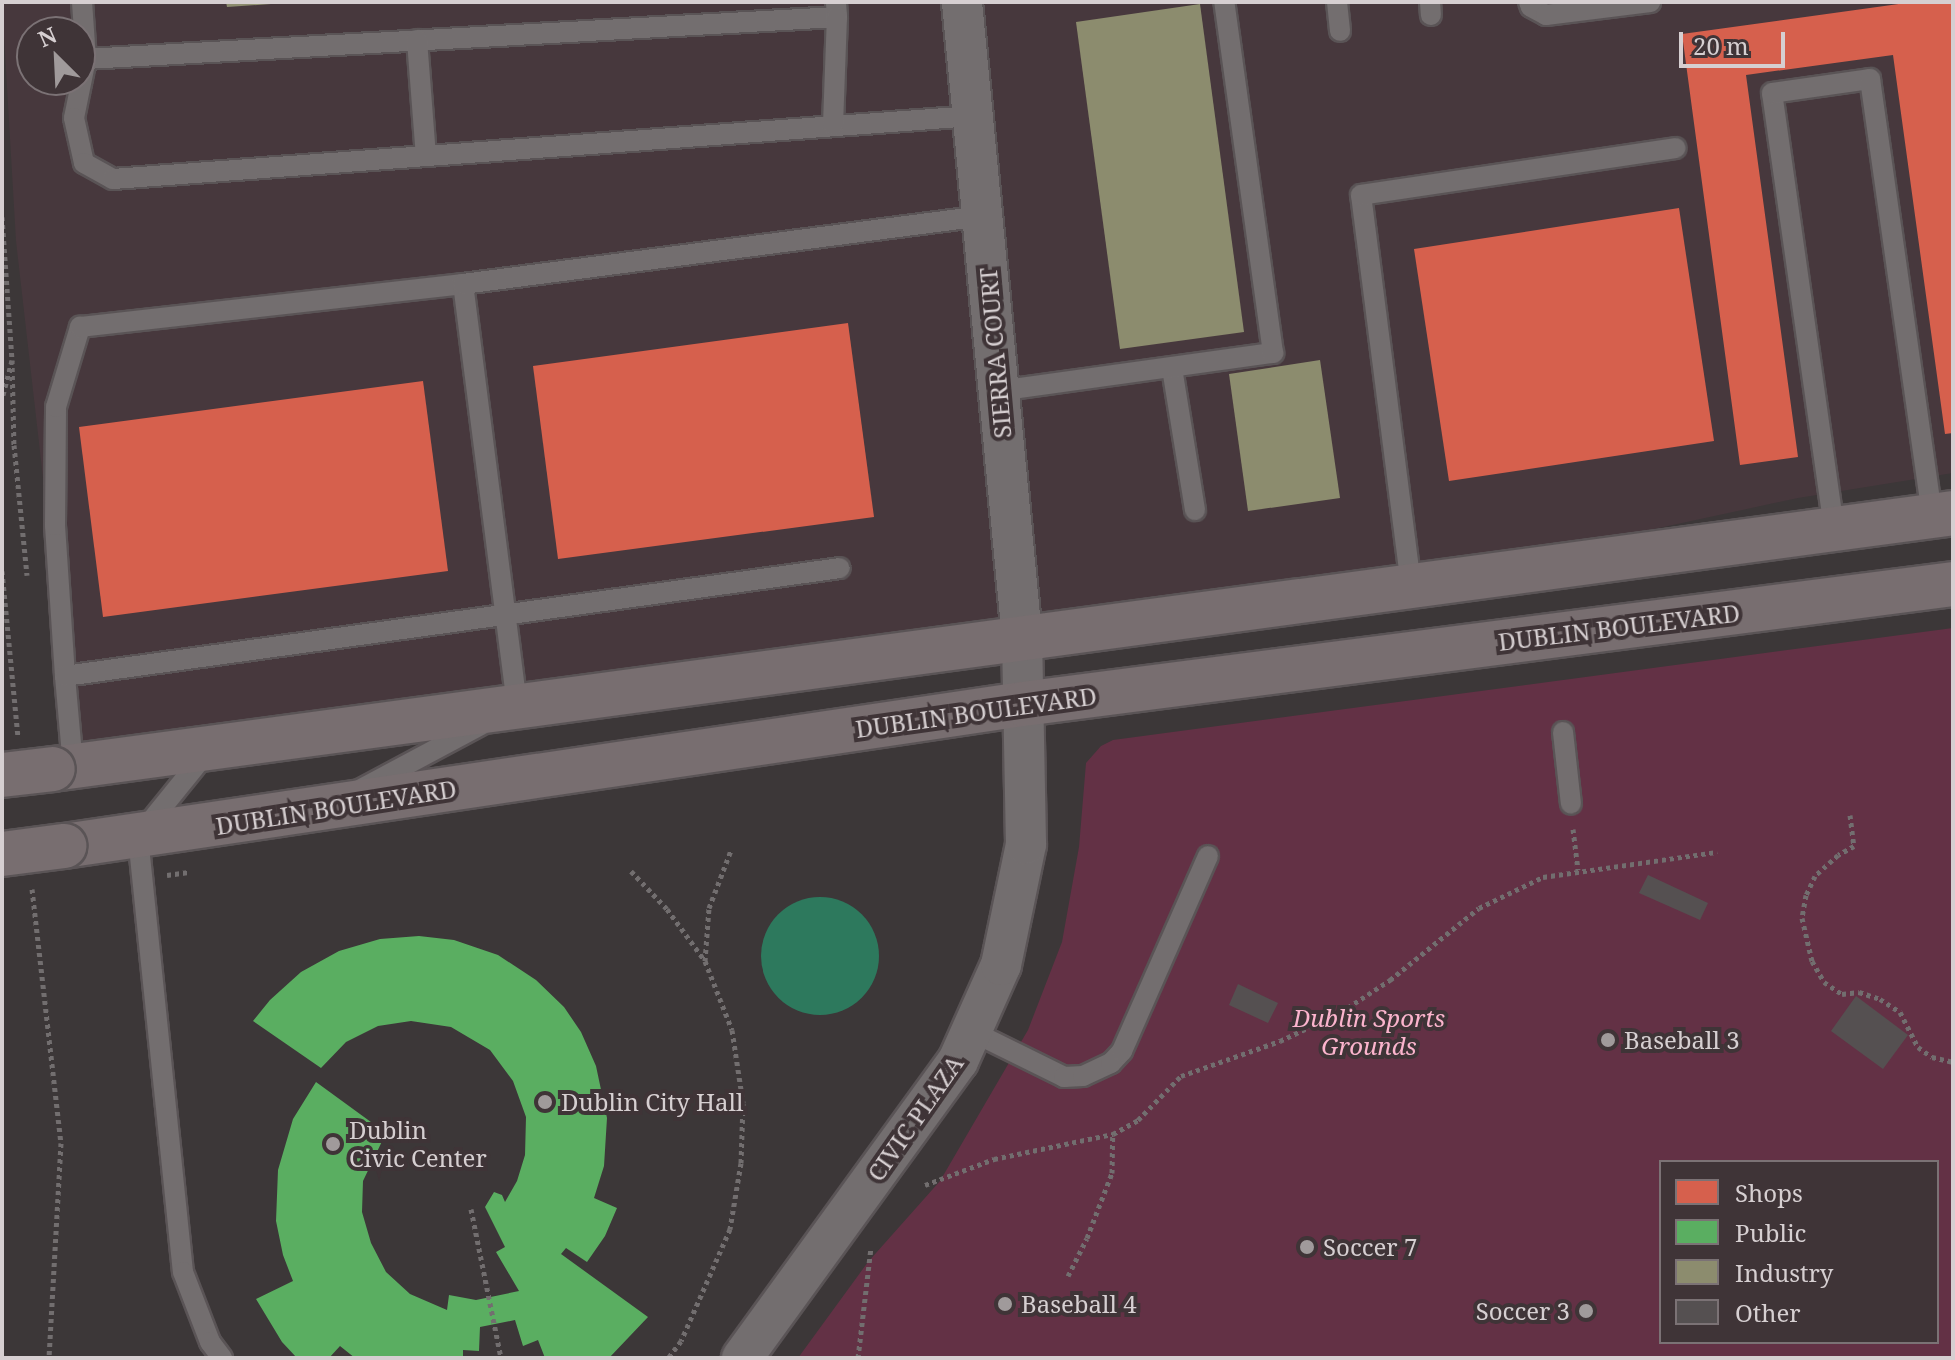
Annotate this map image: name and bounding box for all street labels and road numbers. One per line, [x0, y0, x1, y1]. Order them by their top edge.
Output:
street label: SIERRA COURT [973, 266, 1017, 440]
street label: DUBLIN BOULEVARD [1497, 598, 1741, 656]
street label: DUBLIN BOULEVARD [854, 681, 1098, 743]
street label: DUBLIN BOULEVARD [214, 774, 458, 840]
street label: CIVIC PLAZA [861, 1050, 969, 1186]

